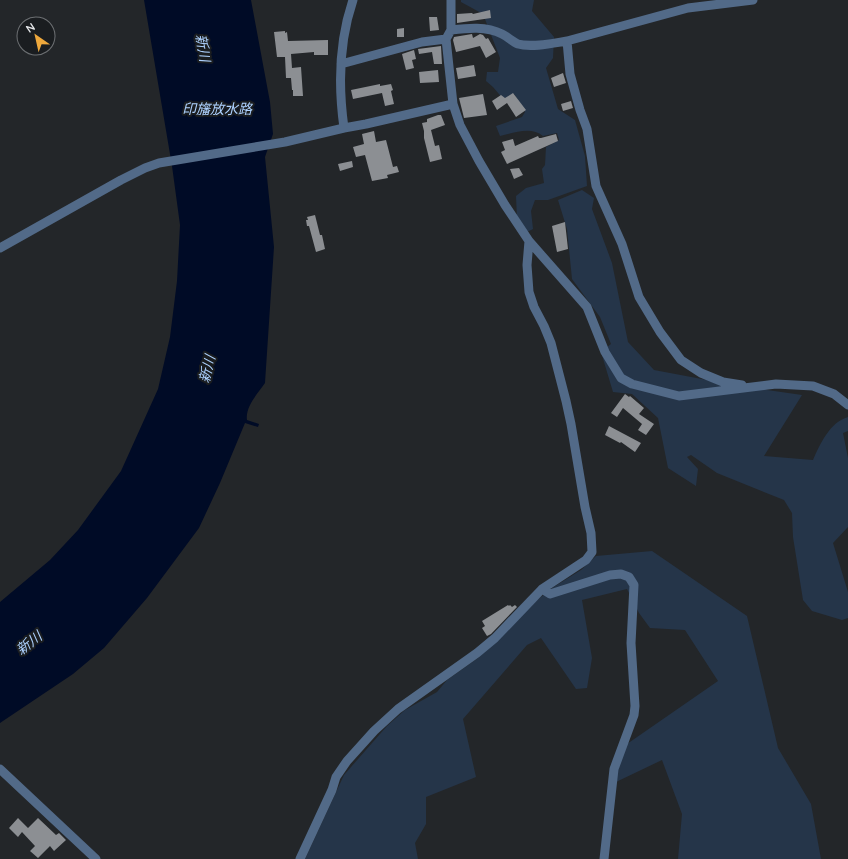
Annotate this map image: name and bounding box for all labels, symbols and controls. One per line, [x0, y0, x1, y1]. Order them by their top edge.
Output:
north arrow [16, 16, 56, 56]
text: N [23, 20, 38, 36]
water label: 新川 [192, 33, 215, 65]
water label: 印旛放水路 [182, 100, 253, 118]
water label: 新川 [195, 351, 220, 385]
water label: 新川 [12, 626, 47, 659]

